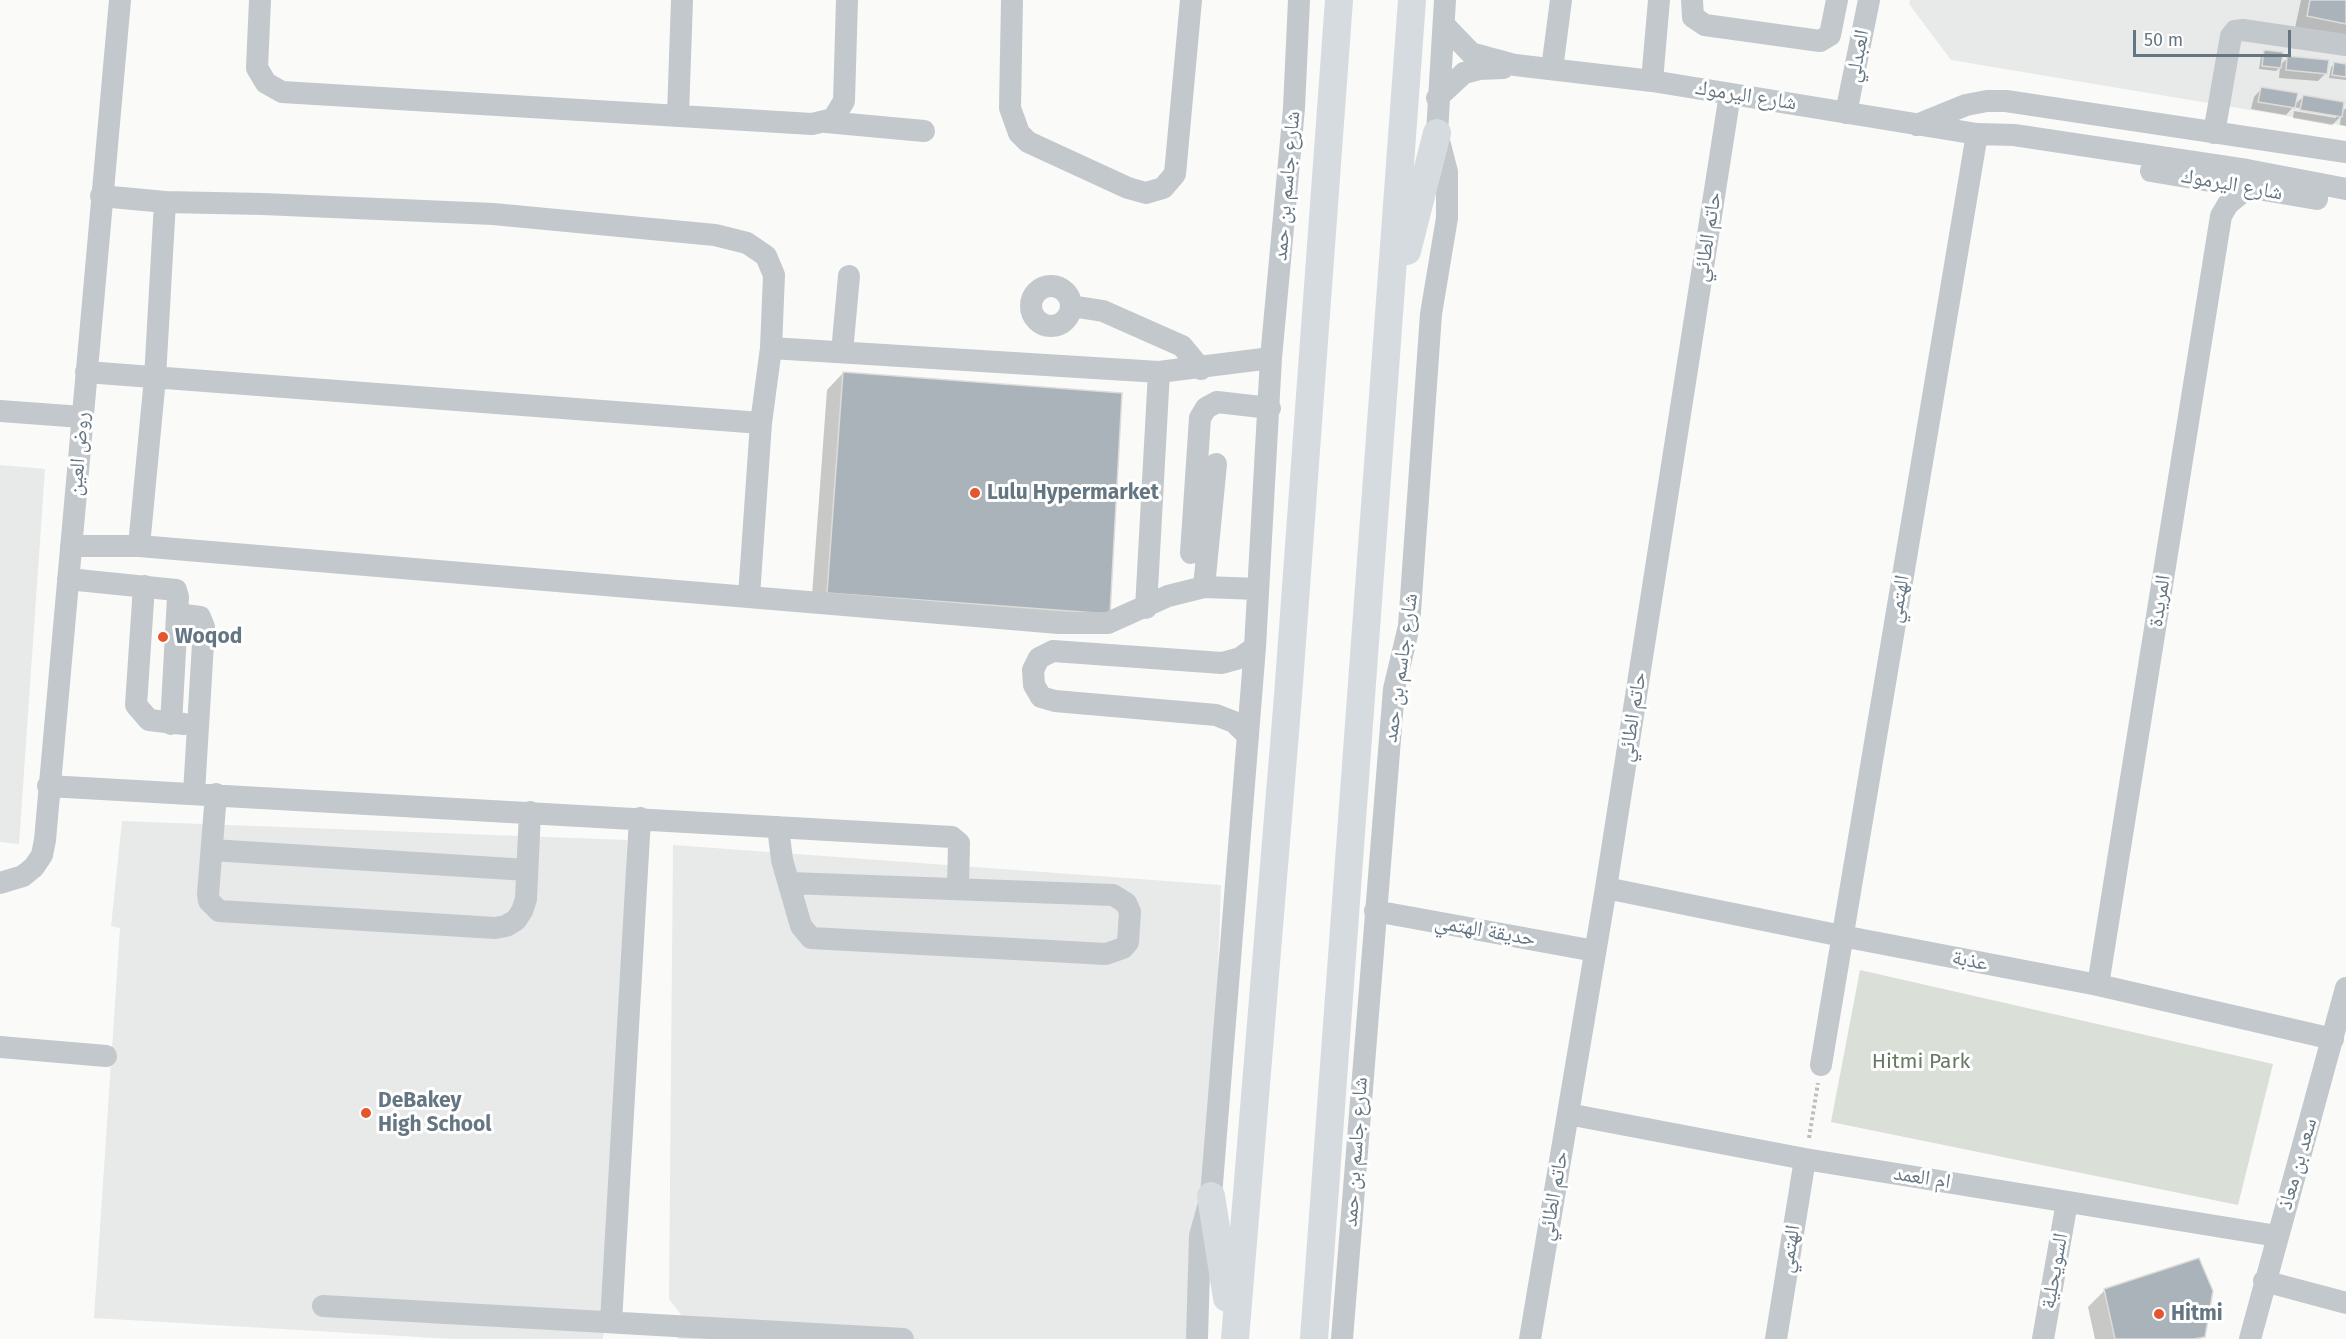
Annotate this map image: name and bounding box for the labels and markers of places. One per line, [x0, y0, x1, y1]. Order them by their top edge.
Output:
place label: Lulu Hypermarket [987, 480, 1159, 506]
marker: Lulu Hypermarket [968, 486, 982, 500]
place label: Woqod [175, 624, 242, 650]
marker: Woqod [156, 630, 170, 644]
place label: DeBakey High School [378, 1088, 492, 1138]
marker: DeBakey High School [359, 1106, 373, 1120]
place label: Hitmi [2171, 1301, 2223, 1327]
marker: Hitmi [2152, 1307, 2166, 1321]

